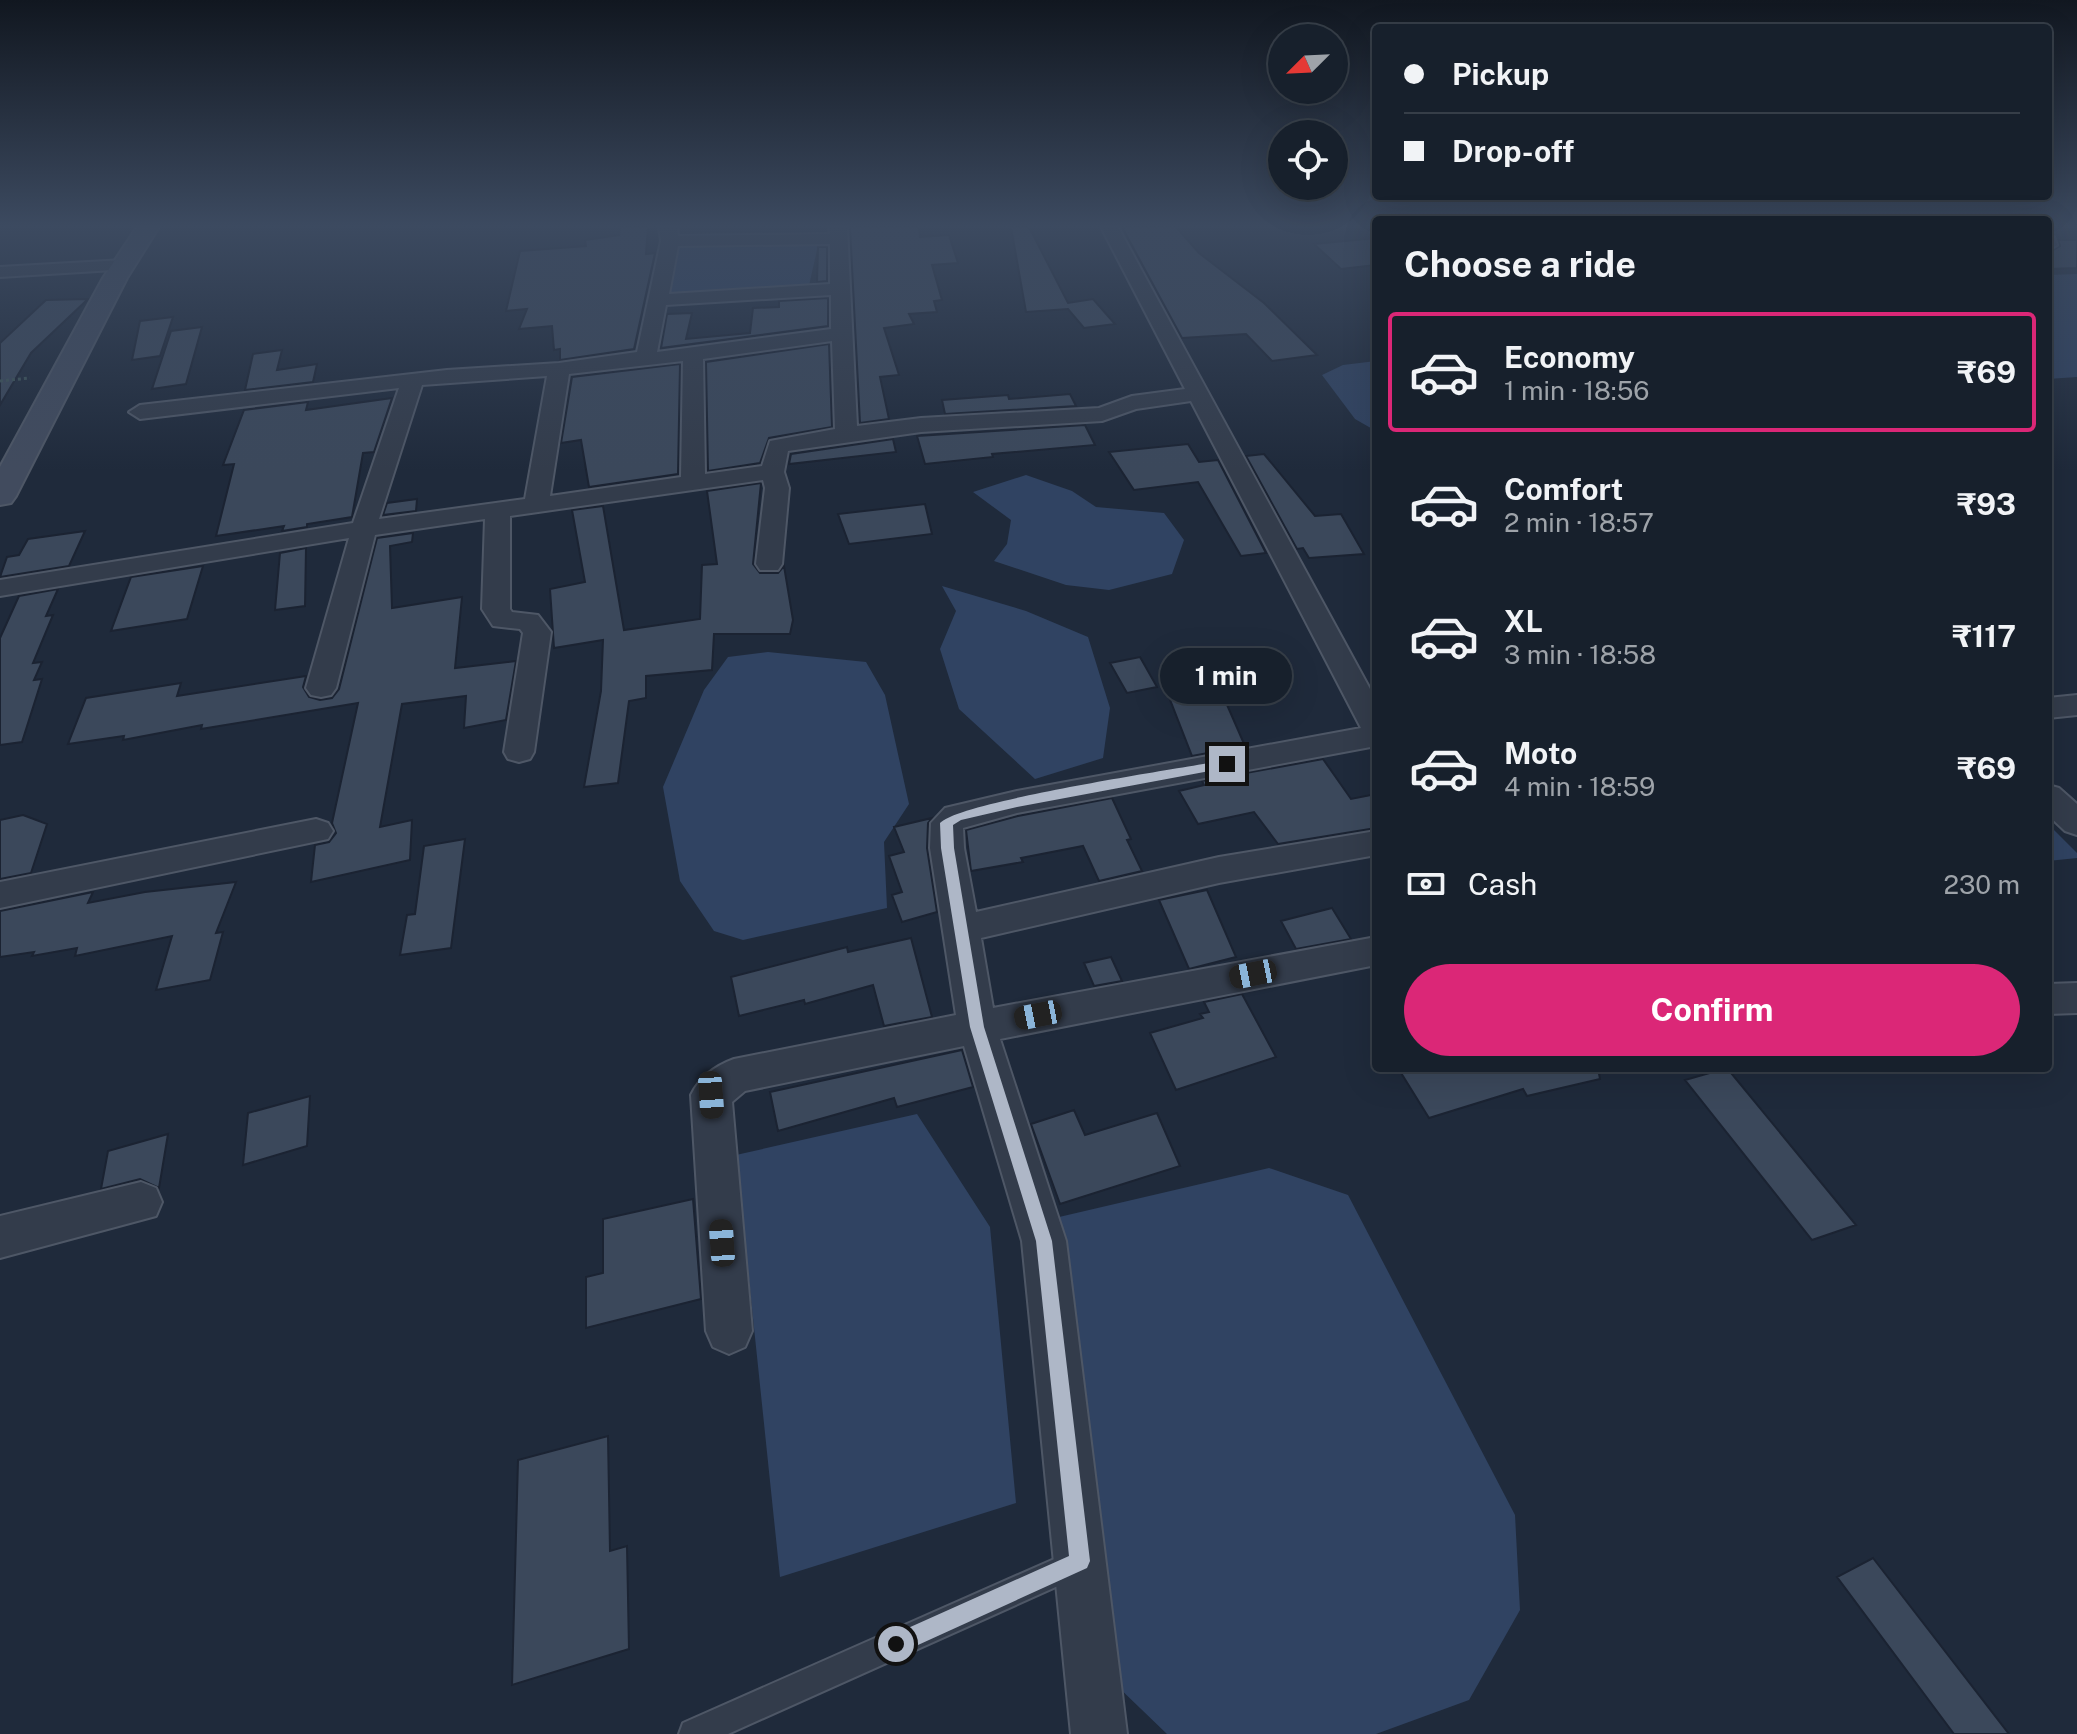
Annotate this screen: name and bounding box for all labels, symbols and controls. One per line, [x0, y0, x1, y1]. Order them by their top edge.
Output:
north arrow [1268, 24, 1348, 104]
map controls [1268, 24, 1348, 200]
text: Pickup [1452, 56, 1549, 92]
button: locate [1268, 120, 1348, 200]
text: Drop-off [1452, 133, 1574, 169]
text: Choose a ride [1404, 243, 1636, 285]
icon: car [1408, 336, 1480, 408]
text: Economy [1504, 339, 1635, 375]
text: ₹69 [1957, 354, 2016, 390]
text: 1 min · 18:56 [1504, 375, 1650, 406]
icon: car [1408, 468, 1480, 540]
text: Comfort [1504, 471, 1623, 507]
text: ₹93 [1957, 486, 2016, 522]
text: 2 min · 18:57 [1504, 507, 1654, 538]
icon: car [1408, 600, 1480, 672]
text: XL [1504, 603, 1543, 639]
text: ₹117 [1952, 618, 2016, 654]
text: 3 min · 18:58 [1504, 639, 1656, 670]
callout: 1 min [1161, 648, 1293, 704]
text: 1 min [1195, 660, 1257, 691]
icon: car [1408, 732, 1480, 804]
text: Moto [1504, 735, 1577, 771]
route end [1209, 746, 1245, 782]
text: ₹69 [1957, 750, 2016, 786]
text: 4 min · 18:59 [1504, 771, 1655, 802]
icon: cash [1404, 862, 1448, 906]
text: Cash [1468, 866, 1537, 902]
text: 230 m [1944, 869, 2020, 900]
car [1227, 958, 1279, 990]
button: Confirm [1404, 964, 2020, 1056]
car [1012, 999, 1064, 1031]
car [697, 1070, 725, 1120]
car [708, 1218, 736, 1268]
route start [878, 1626, 914, 1662]

